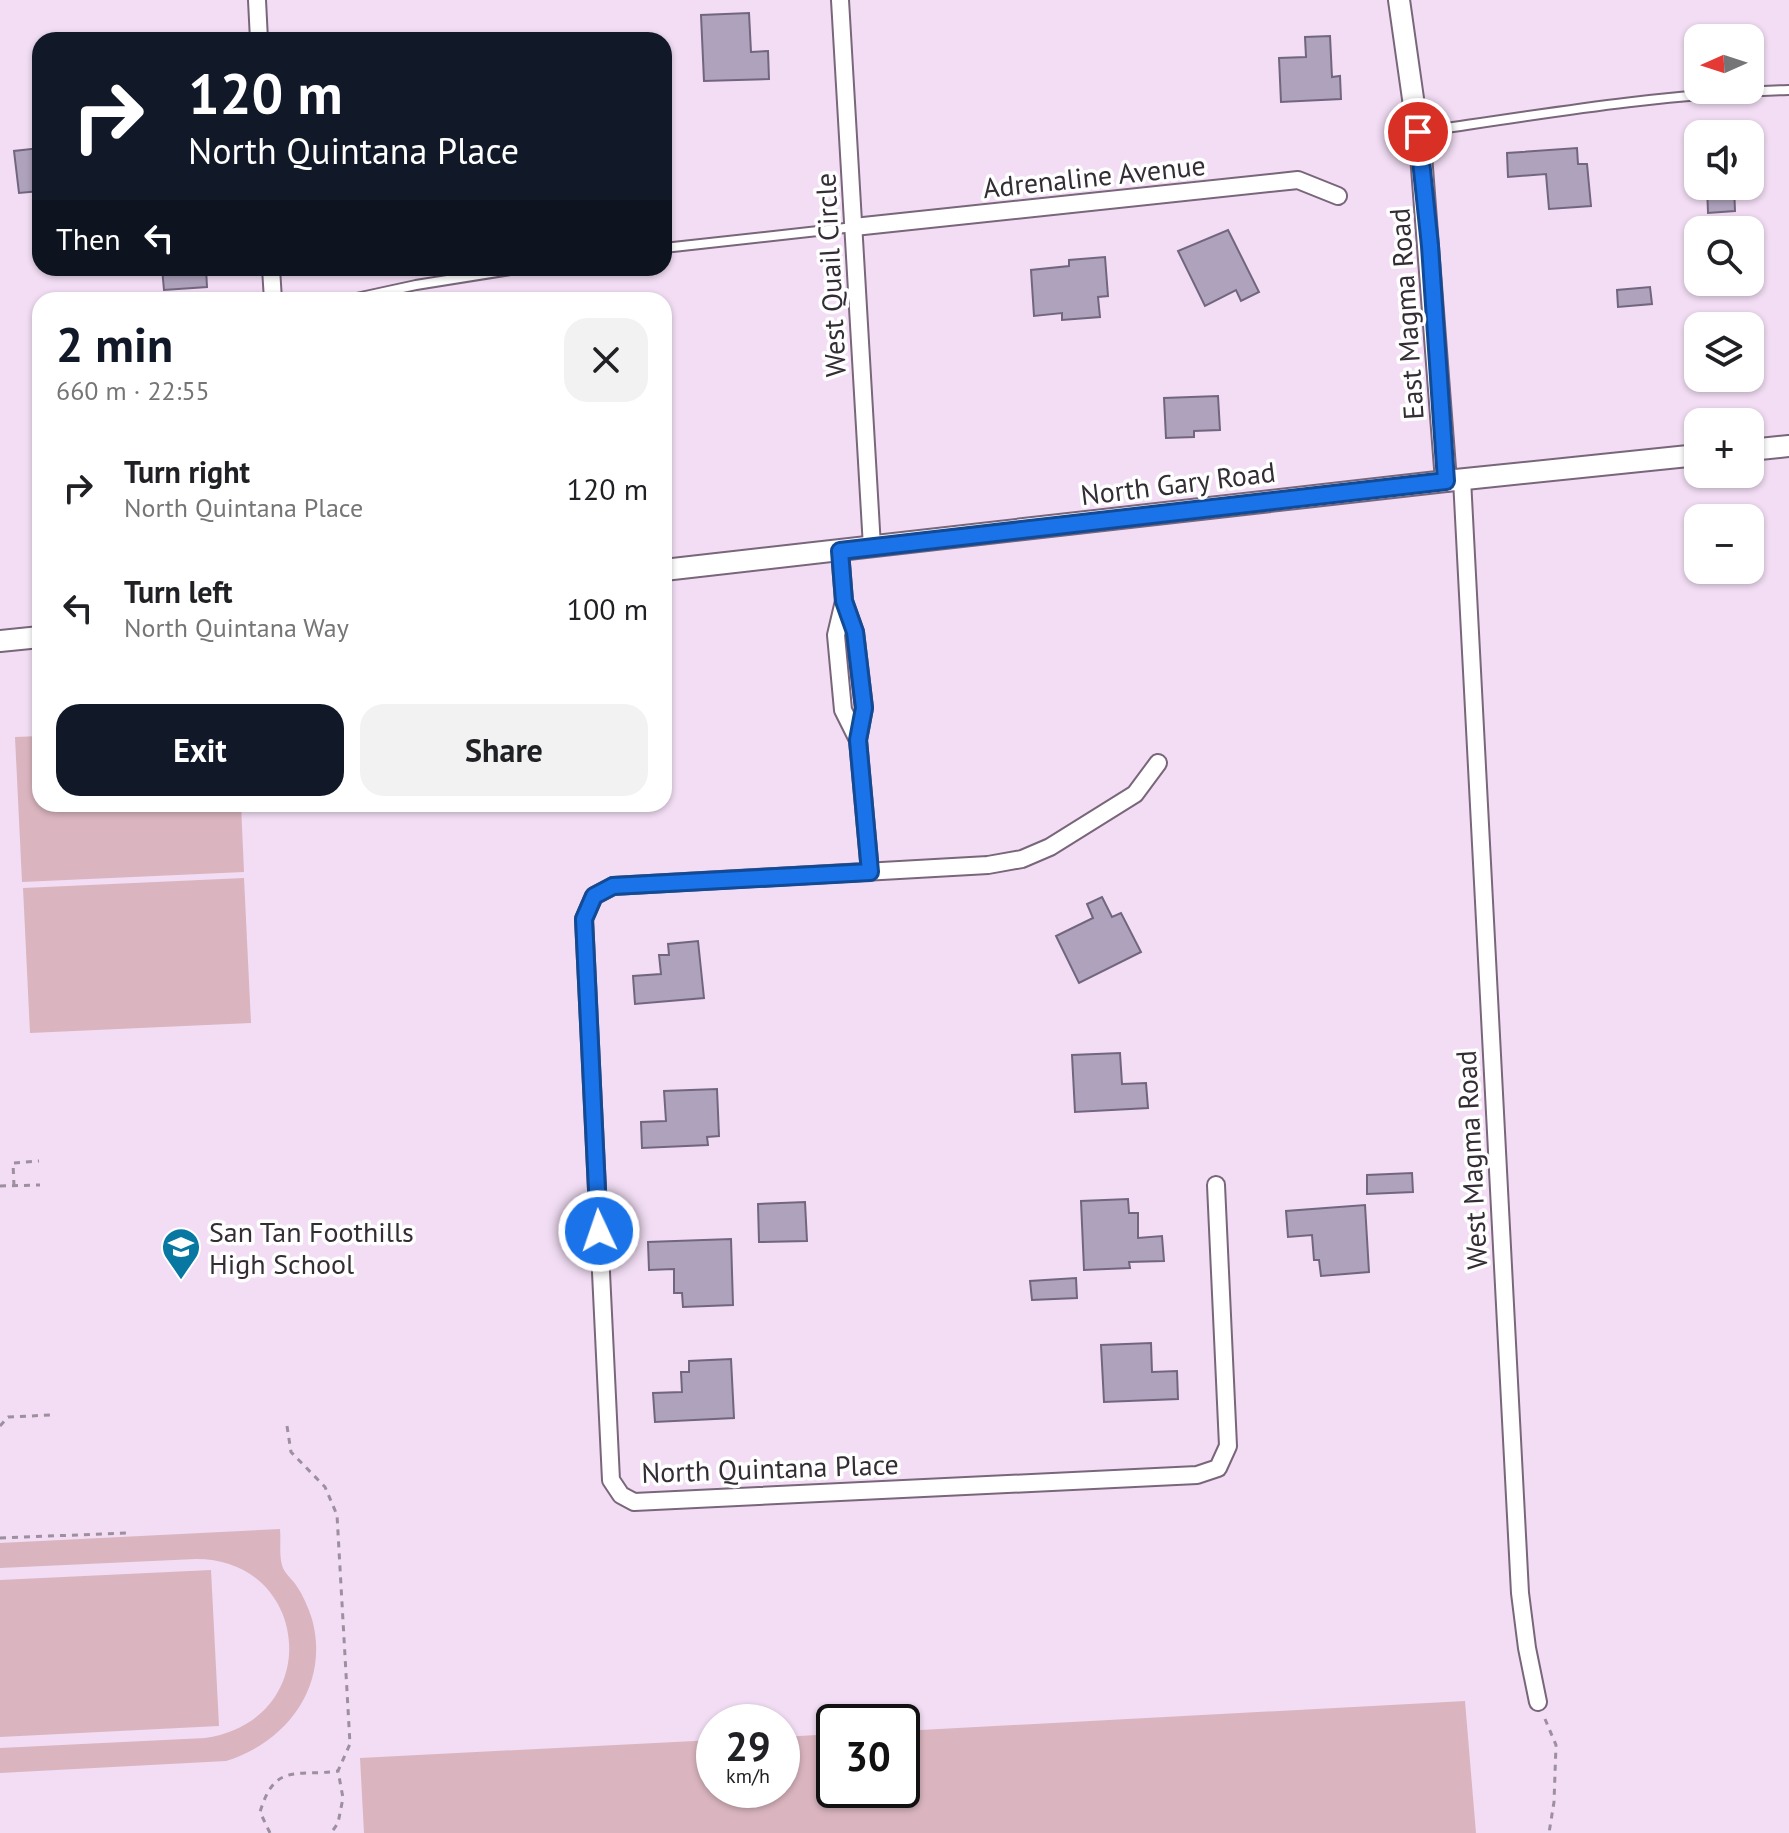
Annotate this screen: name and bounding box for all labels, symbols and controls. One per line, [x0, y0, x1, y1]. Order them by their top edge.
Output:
north arrow [1684, 24, 1764, 104]
map controls [1684, 24, 1764, 584]
text: 120 m [188, 57, 343, 129]
icon: right [56, 64, 160, 168]
pin [1384, 98, 1452, 166]
icon: arrive [1396, 110, 1440, 154]
button: sound [1684, 120, 1764, 200]
text: North Quintana Place [188, 127, 519, 174]
street label: Adrenaline Avenue [981, 146, 1207, 206]
street label: West Quail Circle [806, 172, 854, 378]
street label: East Magma Road [1380, 207, 1432, 421]
icon: left [137, 216, 181, 260]
button: search [1684, 216, 1764, 296]
text: Then [56, 219, 121, 258]
button: layers [1684, 312, 1764, 392]
text: 2 min [56, 313, 173, 375]
button: close [564, 318, 648, 402]
text: 660 m · 22:55 [56, 374, 210, 407]
button: + [1684, 408, 1764, 488]
text: Turn right [124, 452, 250, 491]
street label: North Gary Road [1079, 453, 1277, 513]
icon: right [56, 466, 100, 510]
text: 120 m [567, 469, 648, 508]
text: North Quintana Place [124, 491, 363, 524]
button: − [1684, 504, 1764, 584]
text: Turn left [124, 572, 232, 611]
icon: left [56, 586, 100, 630]
text: 100 m [567, 589, 648, 628]
text: North Quintana Way [124, 611, 349, 644]
button: Exit [56, 704, 344, 796]
button: Share [360, 704, 648, 796]
street label: West Magma Road [1447, 1049, 1495, 1271]
position arrow [557, 1189, 641, 1273]
place label: San Tan Foothills High School [209, 1213, 414, 1282]
school or university icon: San Tan Foothills High School [160, 1226, 202, 1281]
street label: North Quintana Place [641, 1445, 899, 1491]
speed limit sign: 30 [816, 1704, 920, 1808]
text: 29 [725, 1720, 771, 1772]
text: km/h [726, 1763, 770, 1789]

